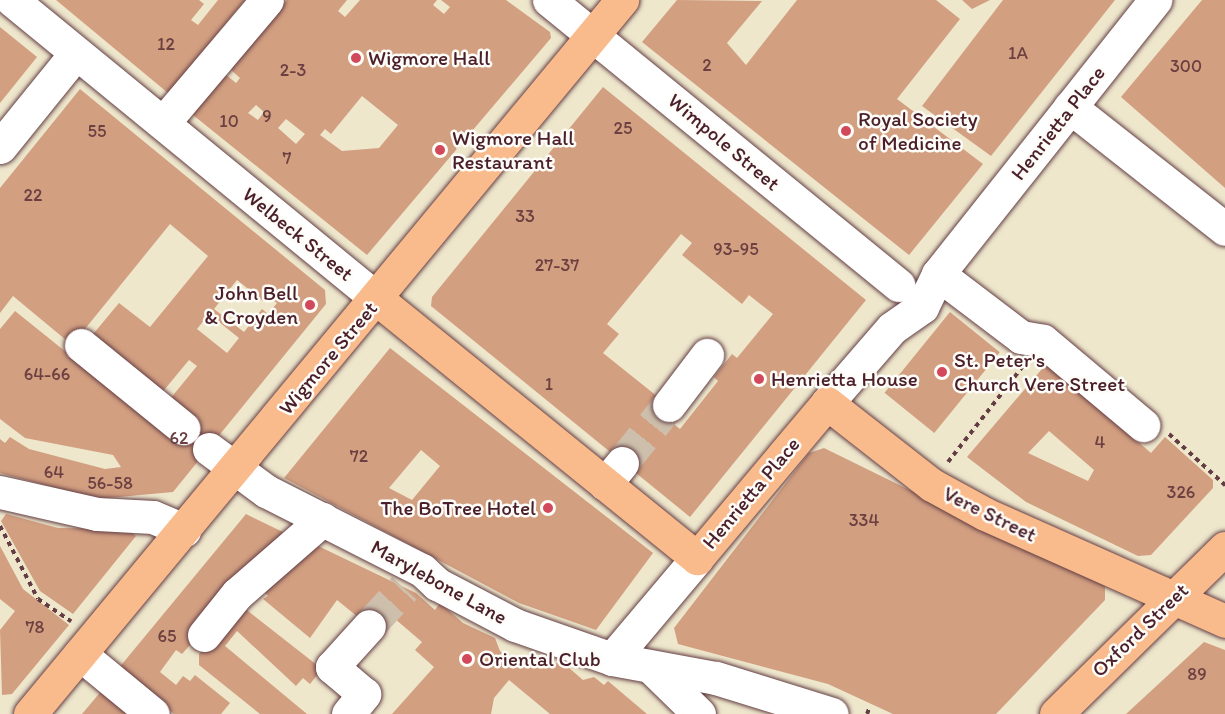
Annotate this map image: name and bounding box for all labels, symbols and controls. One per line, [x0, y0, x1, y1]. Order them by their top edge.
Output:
house number: 12 [157, 33, 175, 55]
house number: 1A [1008, 42, 1028, 64]
place label: Wigmore Hall [368, 45, 490, 71]
marker: Wigmore Hall [349, 51, 363, 65]
house number: 2 [702, 54, 712, 76]
house number: 300 [1170, 55, 1202, 77]
house number: 2-3 [280, 59, 306, 81]
street label: Henrietta Place [1005, 61, 1111, 185]
street label: Wimpole Street [663, 88, 785, 196]
house number: 9 [262, 105, 272, 127]
place label: Royal Society of Medicine [858, 106, 978, 156]
house number: 10 [219, 110, 239, 132]
house number: 25 [614, 117, 632, 139]
house number: 55 [88, 120, 106, 142]
marker: Royal Society of Medicine [839, 124, 853, 138]
place label: Wigmore Hall Restaurant [452, 125, 574, 175]
marker: Wigmore Hall Restaurant [433, 143, 447, 157]
house number: 7 [283, 147, 291, 169]
street label: Welbeck Street [238, 182, 358, 286]
house number: 22 [24, 184, 42, 206]
house number: 33 [515, 205, 535, 227]
house number: 93-95 [713, 238, 759, 260]
house number: 27-37 [535, 254, 579, 276]
place label: John Bell & Croyden [204, 280, 298, 330]
street label: Wigmore Street [273, 296, 383, 420]
marker: John Bell & Croyden [303, 298, 317, 312]
place label: St. Peter's Church Vere Street [954, 347, 1124, 397]
house number: 64-66 [24, 363, 70, 385]
marker: St. Peter's Church Vere Street [935, 365, 949, 379]
place label: Henrietta House [771, 366, 918, 392]
marker: Henrietta House [752, 372, 766, 386]
house number: 1 [545, 373, 553, 395]
house number: 62 [170, 427, 188, 449]
house number: 4 [1095, 431, 1105, 453]
street label: Henrietta Place [697, 432, 805, 554]
house number: 72 [350, 445, 368, 467]
house number: 64 [44, 461, 64, 483]
house number: 56-58 [87, 472, 133, 494]
street label: Vere Street [940, 481, 1040, 547]
house number: 326 [1167, 481, 1195, 503]
place label: The BoTree Hotel [380, 495, 536, 521]
marker: The BoTree Hotel [541, 501, 555, 515]
house number: 334 [849, 509, 879, 531]
street label: Marylebone Lane [366, 534, 512, 630]
street label: Oxford Street [1087, 578, 1193, 682]
house number: 78 [26, 616, 44, 638]
house number: 65 [158, 625, 176, 647]
place label: Oriental Club [479, 646, 601, 672]
marker: Oriental Club [460, 652, 474, 666]
house number: 89 [1187, 663, 1207, 685]

